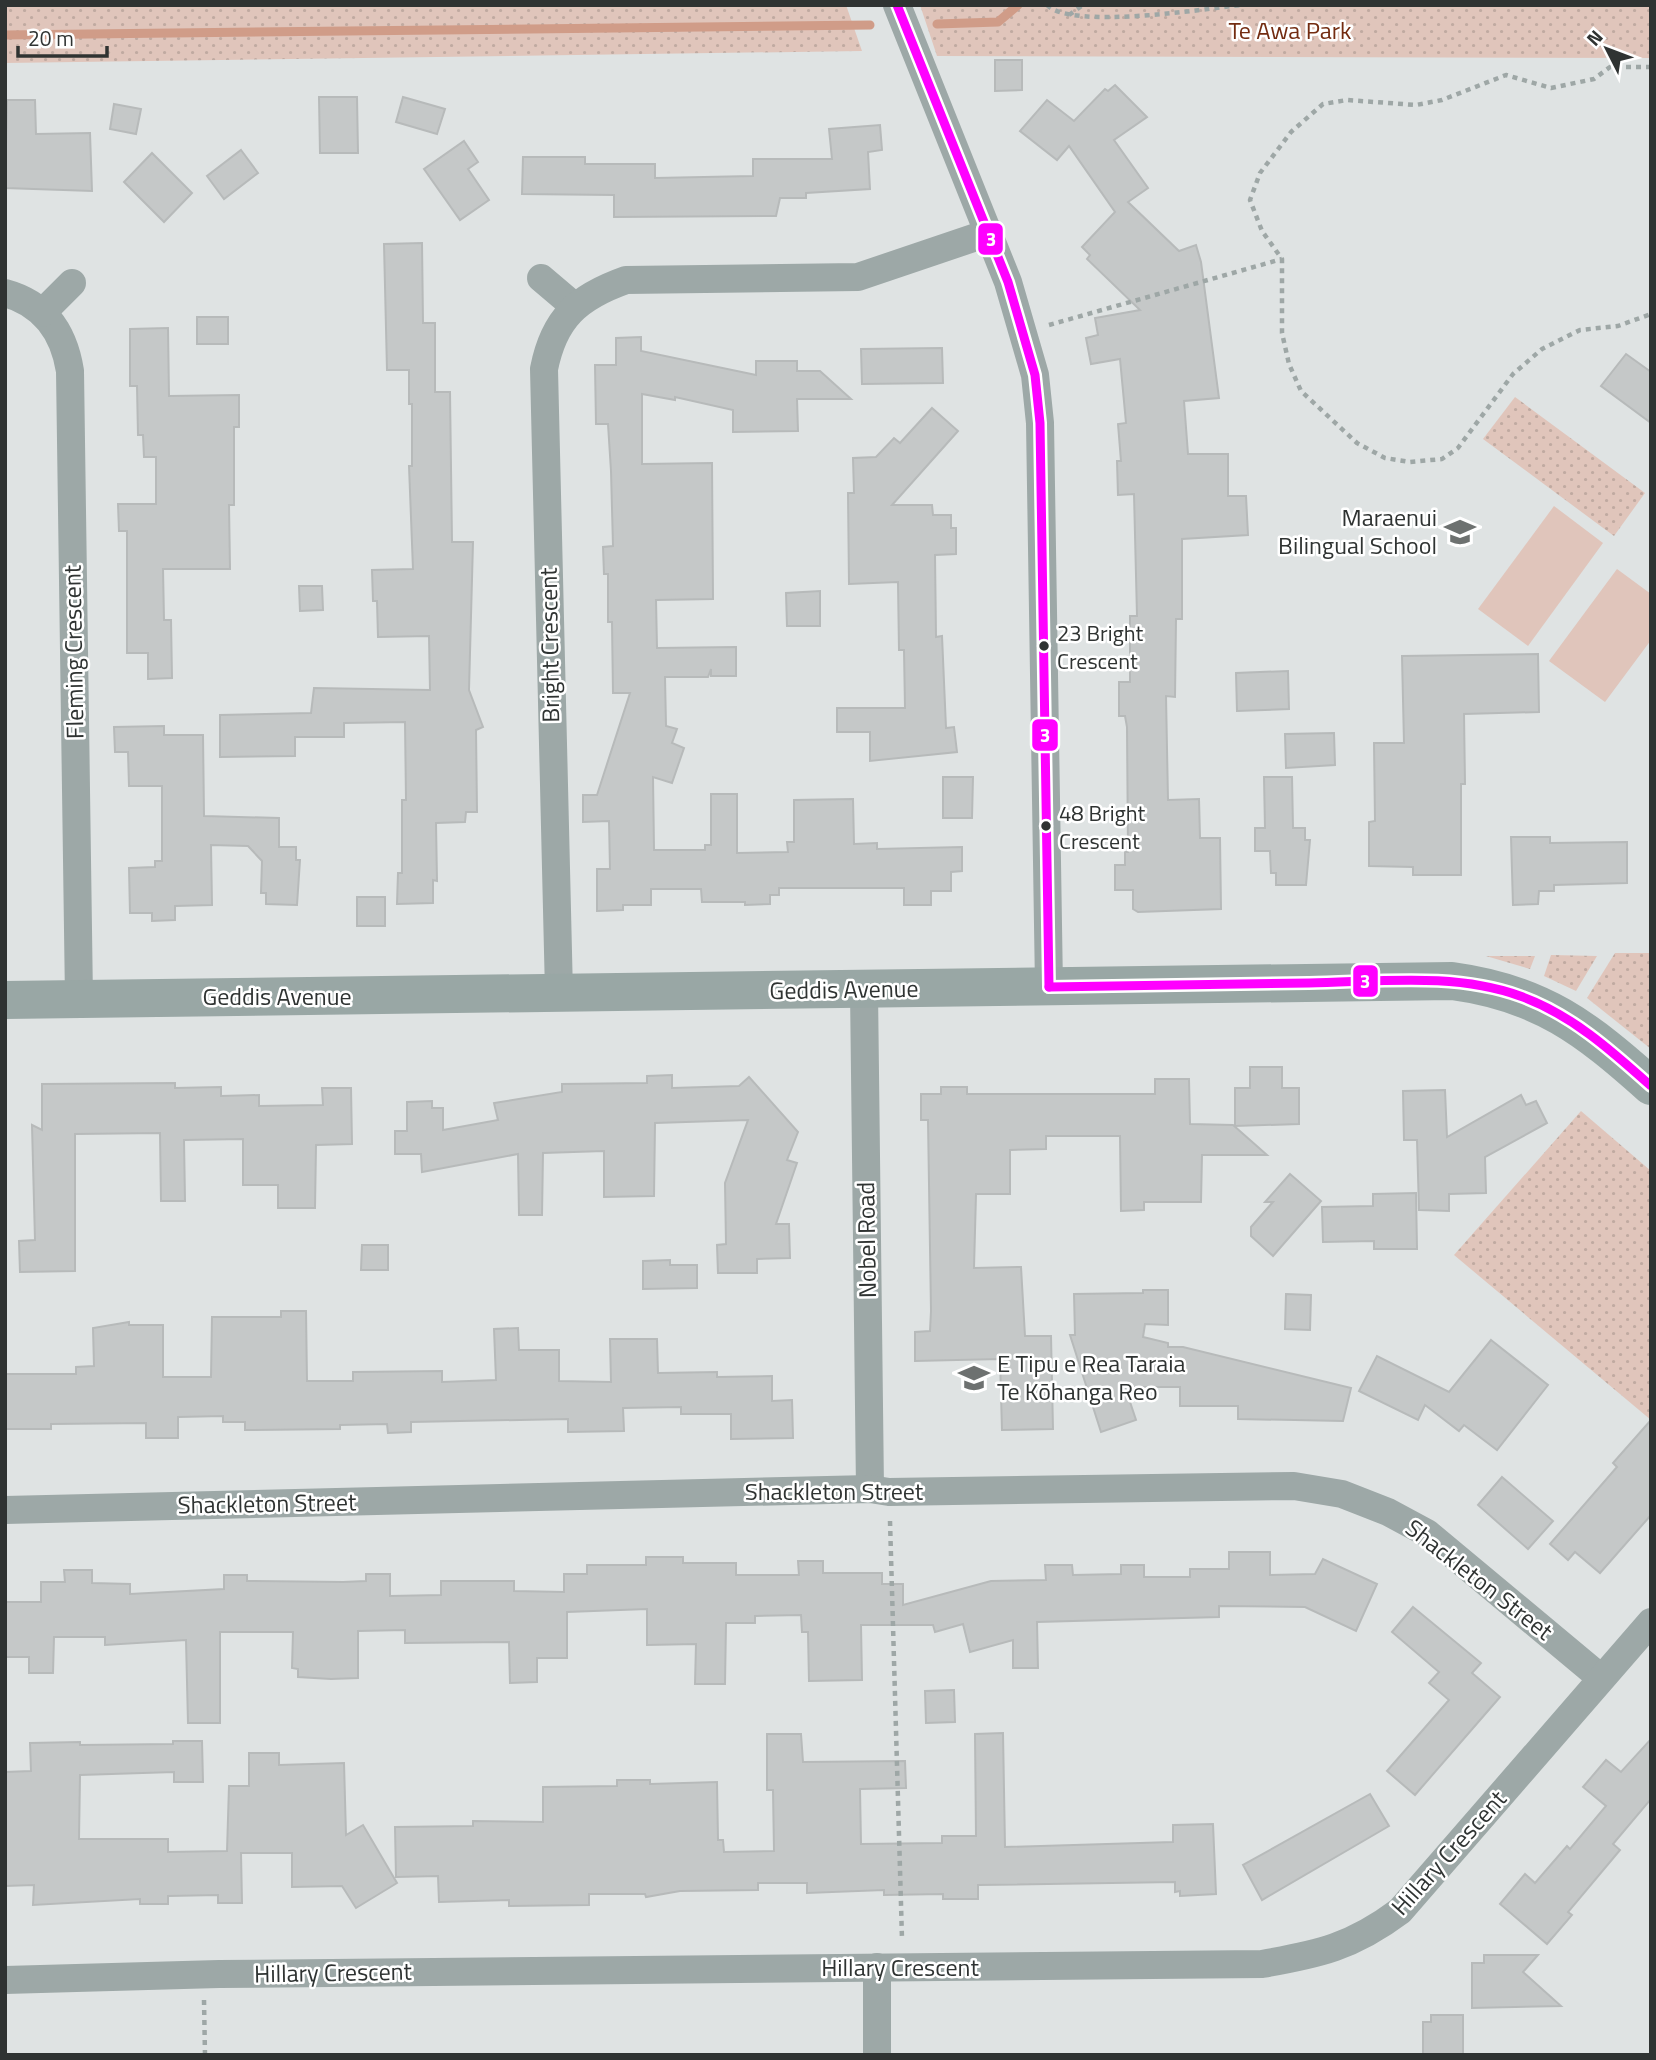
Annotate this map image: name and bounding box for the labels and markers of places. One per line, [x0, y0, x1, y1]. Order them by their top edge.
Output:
place label: Maraenui Bilingual School [1278, 499, 1437, 563]
school or university icon: Maraenui Bilingual School [1443, 515, 1477, 549]
place label: 23 Bright Crescent [1057, 616, 1144, 678]
marker: 23 Bright Crescent [1037, 639, 1051, 653]
place label: 48 Bright Crescent [1059, 796, 1146, 858]
marker: 48 Bright Crescent [1039, 819, 1053, 833]
place label: E Tipu e Rea Taraia Te Kōhanga Reo [997, 1345, 1186, 1409]
school or university icon: E Tipu e Rea Taraia Te Kōhanga Reo [957, 1361, 991, 1395]

